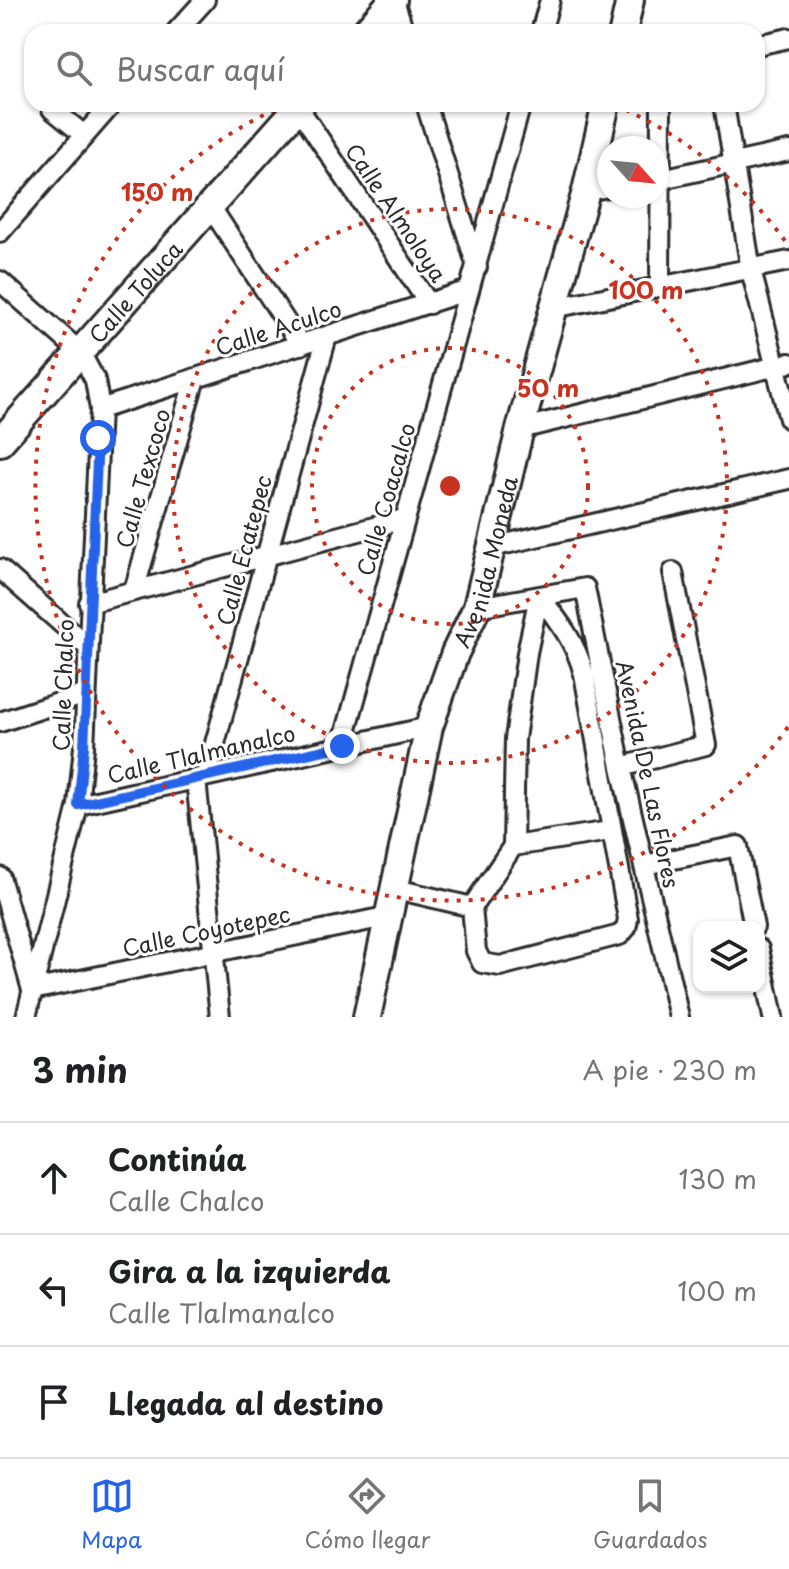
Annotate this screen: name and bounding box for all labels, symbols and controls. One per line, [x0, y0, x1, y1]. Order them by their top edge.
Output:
search box [24, 24, 765, 112]
icon: search [52, 46, 96, 90]
text: Buscar aquí [116, 46, 285, 91]
street label: Calle Almoloya [338, 136, 456, 288]
north arrow [597, 136, 669, 208]
text: 150 m [121, 173, 193, 209]
street label: Calle Toluca [80, 232, 189, 350]
text: 100 m [609, 271, 683, 307]
street label: Calle Aculco [211, 291, 345, 363]
text: 50 m [517, 369, 579, 405]
street label: Calle Texcoco [106, 404, 178, 552]
street label: Calle Coacalco [347, 419, 423, 579]
route start [80, 420, 116, 456]
street label: Calle Ecatepec [207, 471, 279, 629]
centre of rings [436, 472, 464, 500]
street label: Avenida Moneda [444, 472, 525, 652]
street label: Calle Chalco [43, 618, 81, 752]
street label: Avenida De Las Flores [609, 657, 689, 891]
street label: Calle Tlalmanalco [104, 715, 298, 791]
route end [324, 728, 360, 764]
street label: Calle Coyotepec [119, 896, 293, 964]
map controls [693, 921, 765, 993]
button: layers [693, 921, 765, 993]
text: 3 min [32, 1043, 128, 1095]
text: A pie · 230 m [583, 1050, 757, 1089]
text: Continúa [108, 1136, 247, 1181]
icon: ahead [32, 1156, 76, 1200]
text: 130 m [678, 1159, 757, 1198]
text: Calle Chalco [108, 1181, 264, 1220]
text: Gira a la izquierda [108, 1248, 391, 1293]
icon: left [32, 1268, 76, 1312]
text: 100 m [677, 1271, 757, 1310]
text: Calle Tlalmanalco [108, 1293, 335, 1332]
icon: arrive [32, 1380, 76, 1424]
text: Llegada al destino [108, 1380, 383, 1425]
tab: Mapa [81, 1474, 142, 1555]
tab: Cómo llegar [305, 1474, 430, 1555]
tab: Guardados [593, 1474, 708, 1555]

